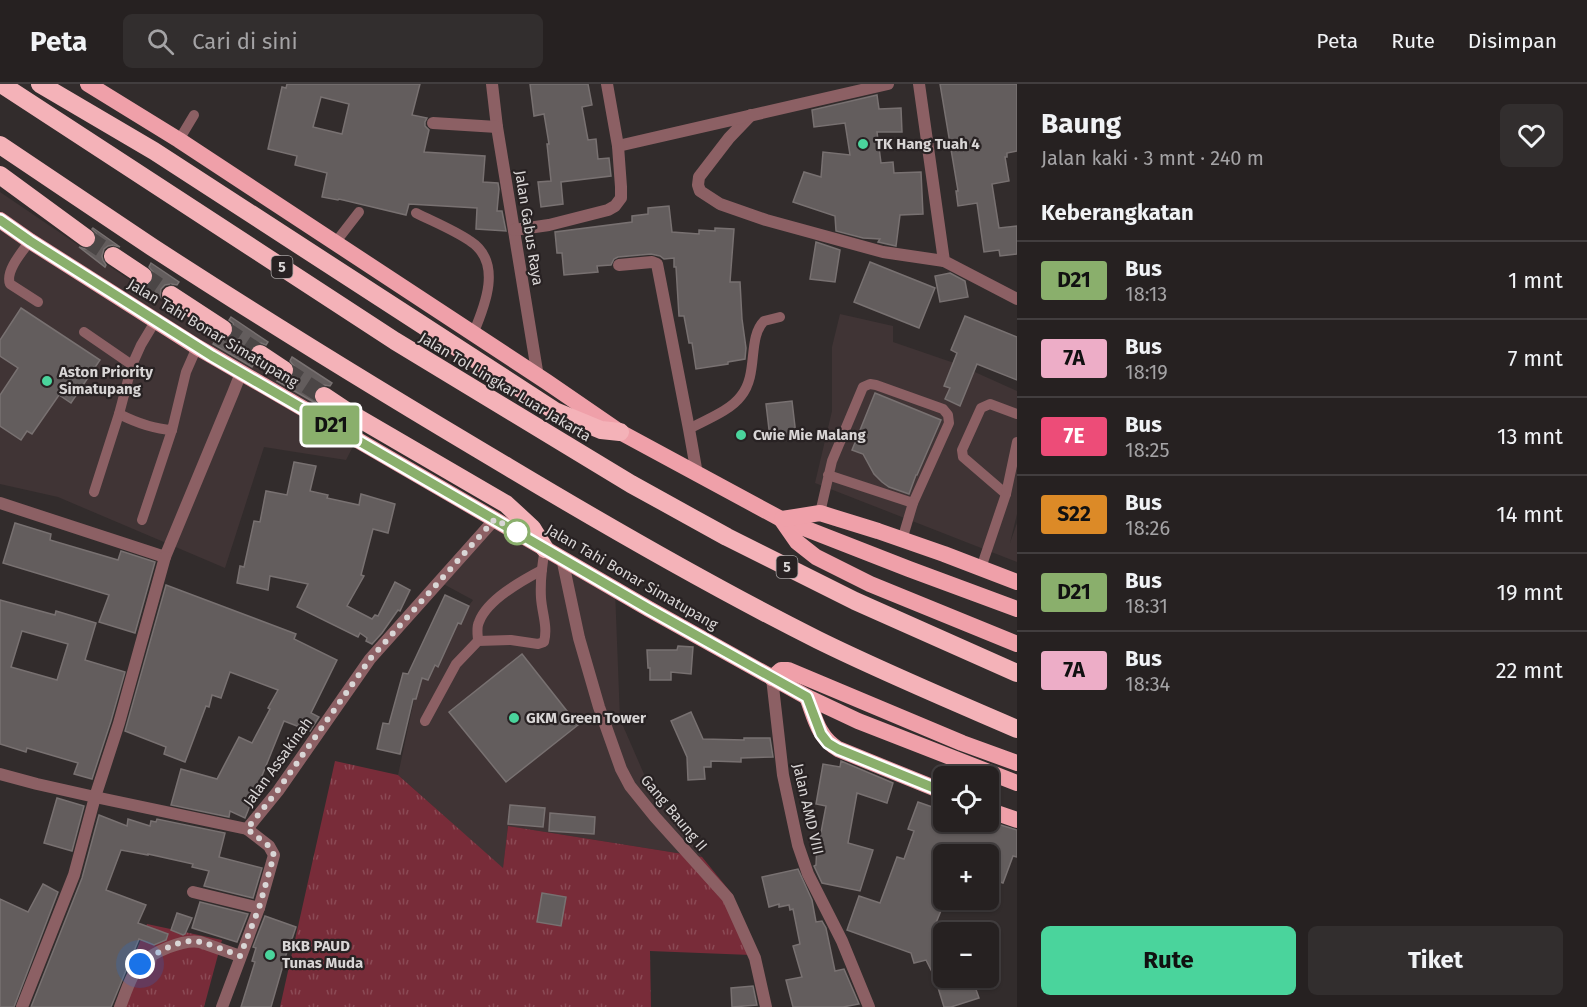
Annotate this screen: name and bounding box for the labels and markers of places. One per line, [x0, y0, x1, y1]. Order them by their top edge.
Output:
place label: TK Hang Tuah 4 [875, 135, 980, 153]
marker: TK Hang Tuah 4 [856, 137, 870, 151]
place label: Aston Priority Simatupang [58, 363, 153, 398]
marker: Aston Priority Simatupang [40, 374, 54, 388]
place label: Cwie Mie Malang [753, 426, 866, 444]
marker: Cwie Mie Malang [734, 428, 748, 442]
unlabelled marker [504, 519, 530, 545]
place label: GKM Green Tower [526, 709, 647, 727]
marker: GKM Green Tower [507, 711, 521, 725]
place label: BKB PAUD Tunas Muda [282, 937, 363, 972]
marker: BKB PAUD Tunas Muda [263, 948, 277, 962]

